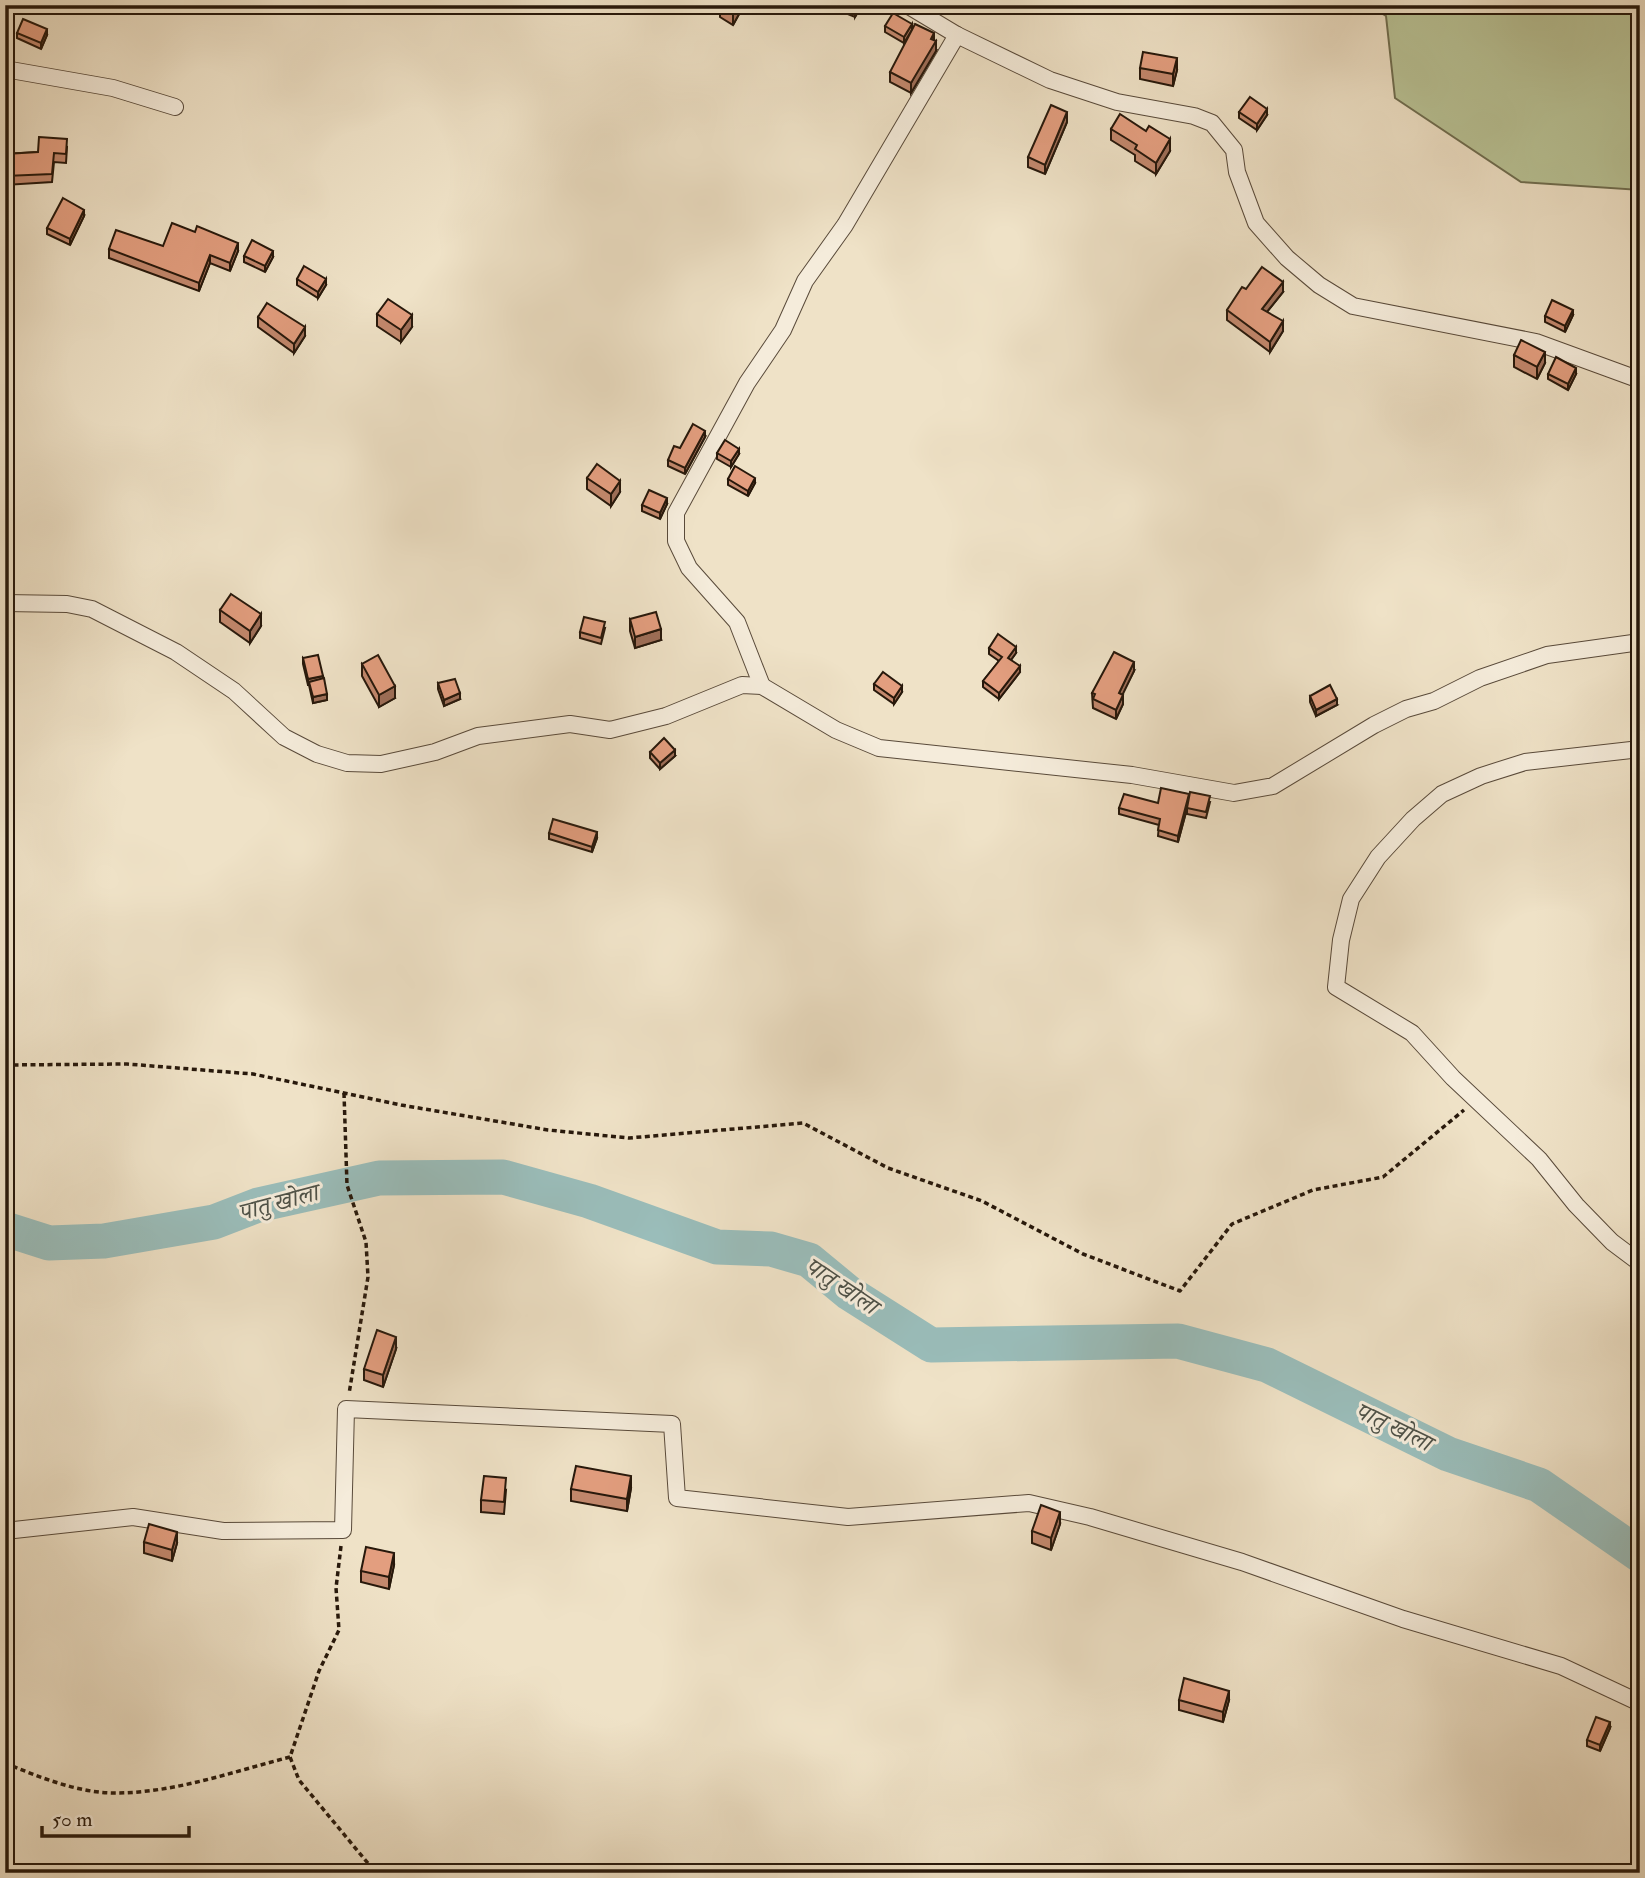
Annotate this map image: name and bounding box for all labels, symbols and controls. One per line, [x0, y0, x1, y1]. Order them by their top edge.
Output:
water label: पातु खोला [235, 1176, 326, 1229]
water label: पातु खोला [799, 1250, 888, 1324]
water label: पातु खोला [1350, 1395, 1441, 1461]
scale bar [42, 1794, 189, 1838]
text: 50 m [52, 1806, 93, 1833]

